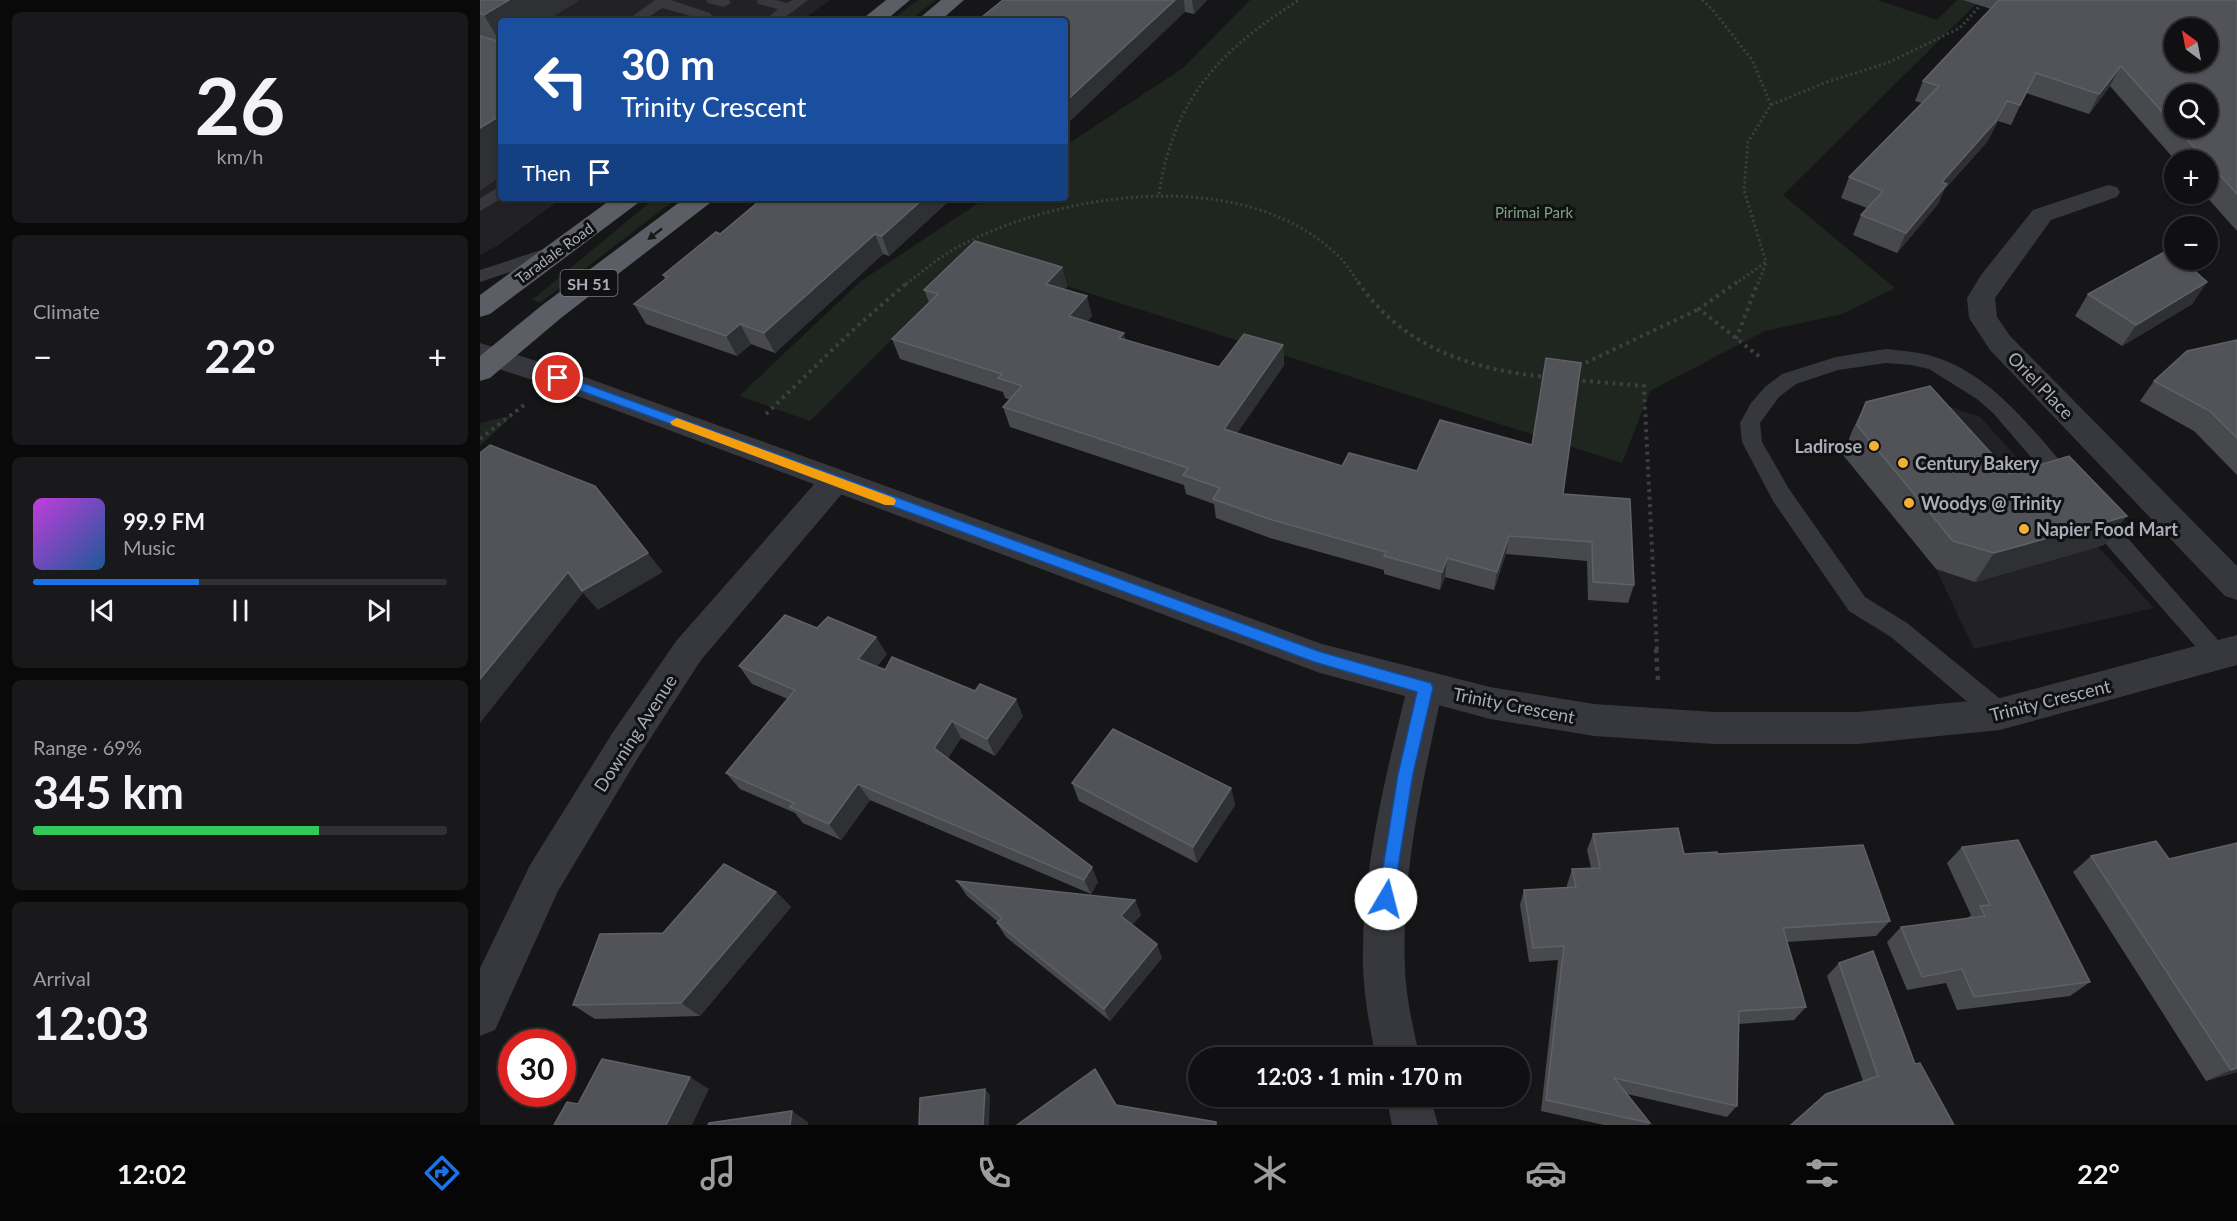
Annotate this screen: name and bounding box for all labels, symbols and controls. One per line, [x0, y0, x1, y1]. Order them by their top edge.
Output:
north arrow [2164, 18, 2218, 72]
map controls [2164, 18, 2218, 270]
text: 30 m [621, 39, 715, 89]
icon: left [522, 42, 600, 120]
text: 26 [195, 58, 285, 152]
button: search [2164, 84, 2218, 138]
text: Trinity Crescent [621, 90, 806, 123]
text: km/h [217, 144, 263, 168]
button: + [2164, 150, 2218, 204]
icon: arrive [583, 156, 616, 189]
text: Then [522, 159, 571, 186]
park label: Pirimai Park [1495, 203, 1573, 221]
button: − [2164, 216, 2218, 270]
street label: Taradale Road [512, 219, 596, 287]
one-way arrow [647, 228, 663, 240]
road number: SH 51 [560, 270, 618, 296]
text: Climate [33, 299, 100, 323]
text: 22° [205, 329, 275, 383]
text: − [33, 336, 52, 376]
text: + [428, 336, 447, 376]
street label: Oriel Place [2003, 347, 2079, 423]
pin [532, 352, 583, 403]
icon: arrive [541, 361, 574, 394]
place label: Ladirose [1794, 435, 1862, 457]
marker: Ladirose [1867, 439, 1881, 453]
place label: Century Bakery [1915, 452, 2040, 474]
marker: Century Bakery [1896, 456, 1910, 470]
place label: Woodys @ Trinity [1921, 492, 2062, 514]
marker: Woodys @ Trinity [1902, 496, 1916, 510]
text: 99.9 FM [123, 508, 205, 535]
place label: Napier Food Mart [2036, 518, 2178, 540]
marker: Napier Food Mart [2017, 522, 2031, 536]
text: Music [123, 535, 176, 559]
icon: previous [86, 594, 119, 627]
icon: pause [224, 594, 257, 627]
icon: next [362, 594, 395, 627]
street label: Downing Avenue [589, 670, 681, 796]
street label: Trinity Crescent [1987, 674, 2113, 726]
street label: Trinity Crescent [1451, 682, 1577, 728]
text: Range · 69% [33, 735, 142, 759]
text: 345 km [33, 765, 184, 819]
position arrow [1354, 867, 1418, 931]
text: Arrival [33, 966, 91, 990]
text: 12:03 [33, 996, 149, 1050]
speed limit sign: 30 [498, 1029, 576, 1107]
text: 12:03 · 1 min · 170 m [1256, 1063, 1462, 1090]
icon: directions [421, 1152, 463, 1194]
icon: music [697, 1152, 739, 1194]
icon: phone [973, 1152, 1015, 1194]
icon: climate [1249, 1152, 1291, 1194]
icon: car [1525, 1152, 1567, 1194]
icon: filters [1801, 1152, 1843, 1194]
text: 12:02 [117, 1157, 187, 1190]
text: 22° [2077, 1157, 2120, 1190]

